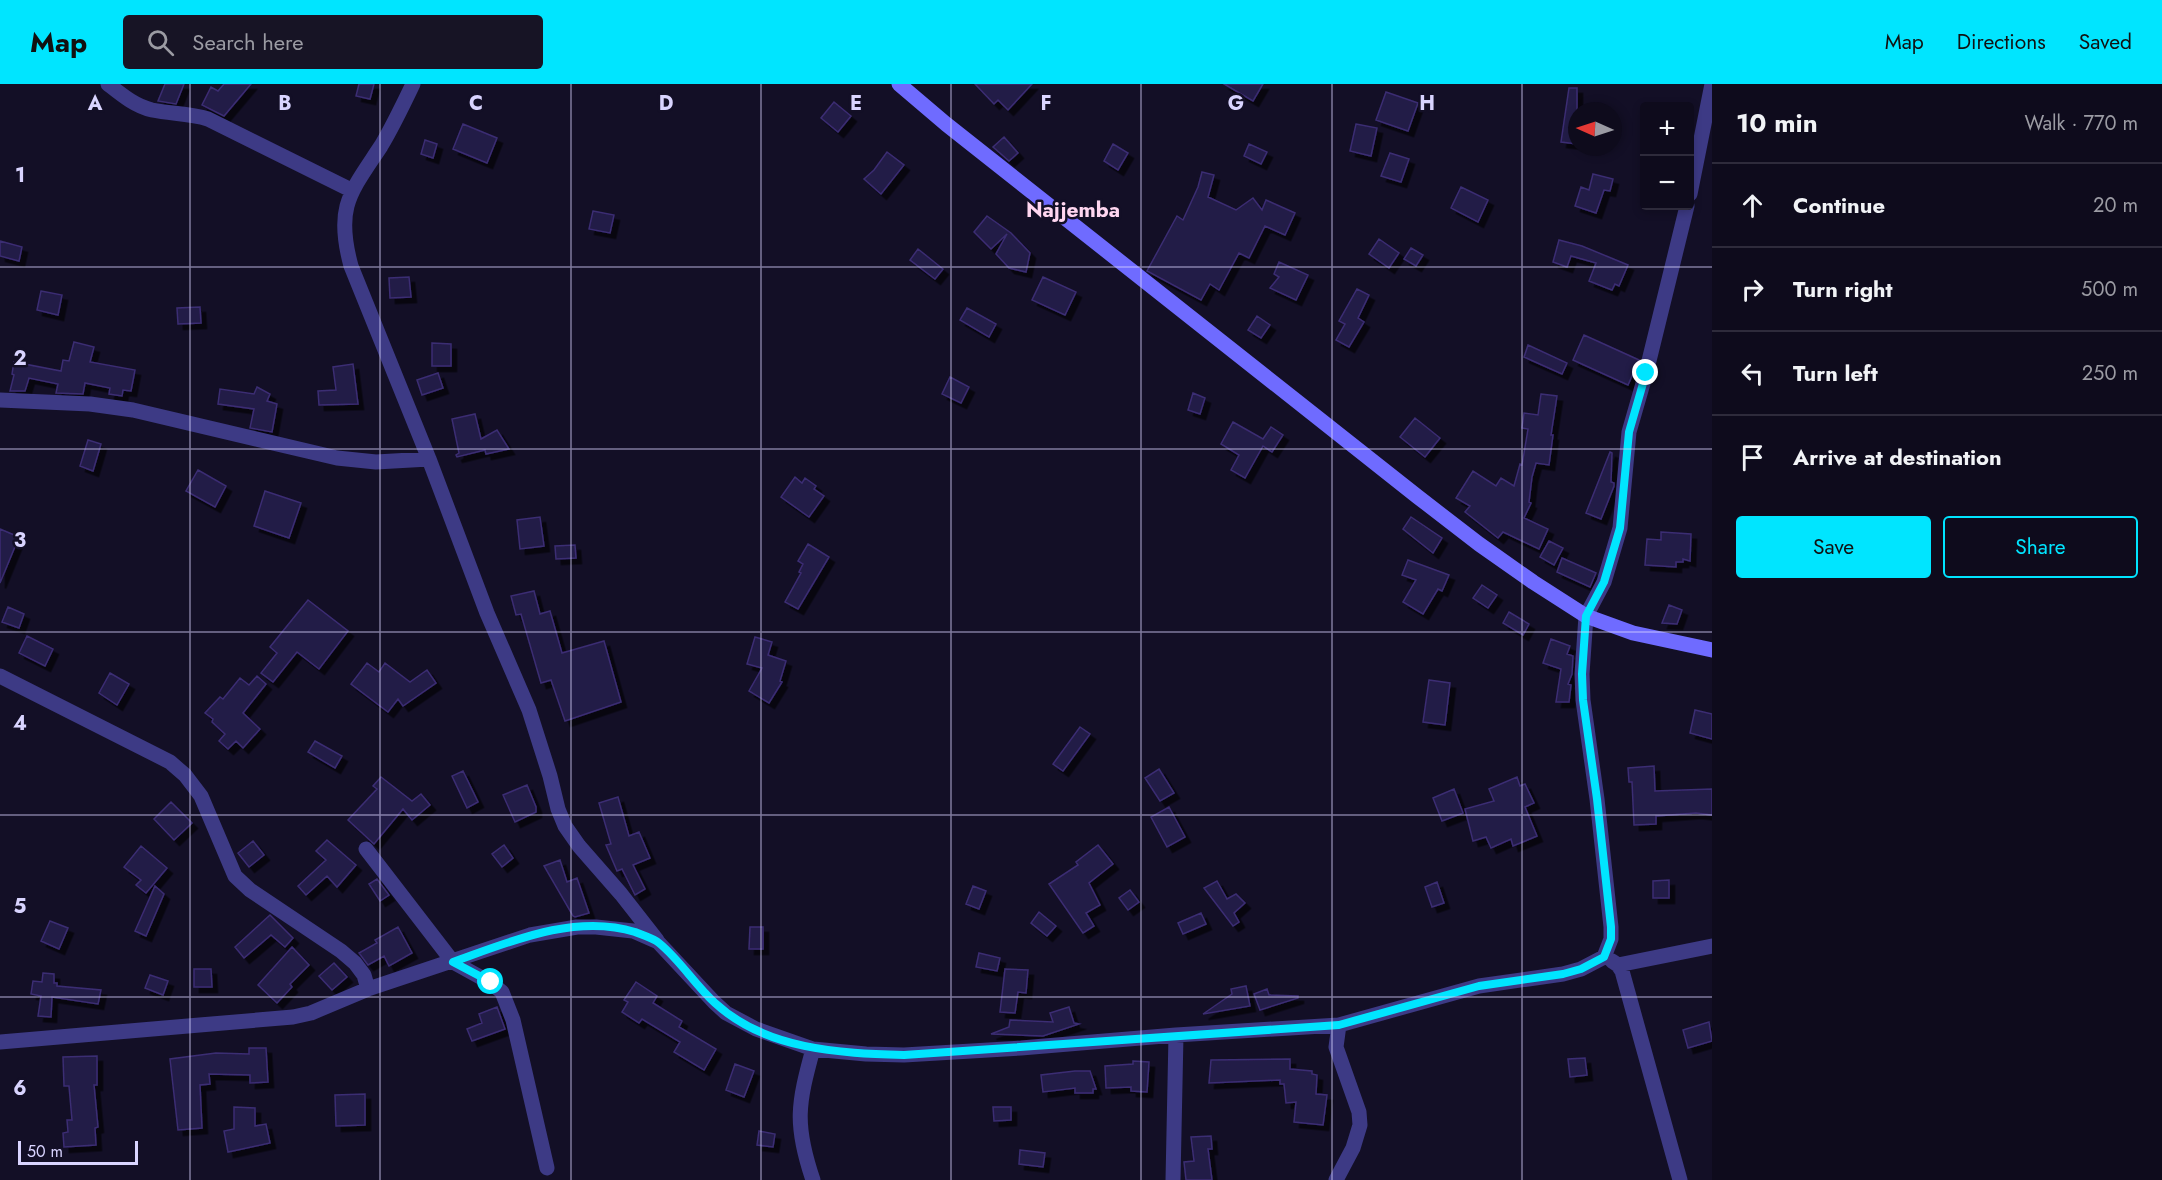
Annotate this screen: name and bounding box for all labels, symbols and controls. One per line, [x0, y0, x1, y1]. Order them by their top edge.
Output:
search box [123, 15, 543, 69]
text: Map [30, 22, 87, 63]
icon: search [144, 26, 177, 59]
text: Search here [192, 26, 304, 58]
text: Map [1885, 27, 1924, 57]
text: Directions [1957, 27, 2046, 57]
text: Saved [2079, 27, 2132, 57]
text: A [87, 89, 103, 118]
text: B [278, 89, 292, 118]
text: C [469, 89, 483, 118]
text: D [659, 89, 673, 118]
text: E [850, 89, 862, 118]
text: F [1040, 89, 1052, 118]
text: G [1228, 89, 1244, 118]
text: H [1419, 89, 1435, 118]
north arrow [1568, 102, 1622, 156]
map controls [1640, 102, 1694, 210]
button: + [1640, 102, 1694, 156]
text: 10 min [1736, 104, 1818, 142]
text: Walk · 770 m [2025, 109, 2138, 138]
button: − [1640, 156, 1694, 210]
text: 1 [15, 161, 25, 190]
icon: ahead [1736, 189, 1769, 222]
text: Continue [1793, 189, 1885, 221]
text: 20 m [2093, 191, 2138, 220]
district label: Najjemba [1026, 195, 1120, 225]
icon: right [1736, 273, 1769, 306]
text: Turn right [1793, 273, 1893, 305]
text: 500 m [2081, 275, 2138, 304]
text: 2 [13, 344, 27, 373]
icon: left [1736, 357, 1769, 390]
text: Turn left [1793, 357, 1878, 389]
route end [1632, 359, 1658, 385]
text: 250 m [2082, 359, 2138, 388]
icon: arrive [1736, 441, 1769, 474]
text: Arrive at destination [1793, 441, 2002, 473]
button: Save [1736, 516, 1931, 578]
button: Share [1943, 516, 2138, 578]
text: 3 [14, 526, 26, 555]
text: 4 [13, 709, 27, 738]
text: 5 [14, 892, 27, 921]
route start [477, 968, 503, 994]
text: 6 [13, 1074, 27, 1103]
scale bar [18, 1138, 138, 1166]
text: 50 m [27, 1140, 63, 1163]

